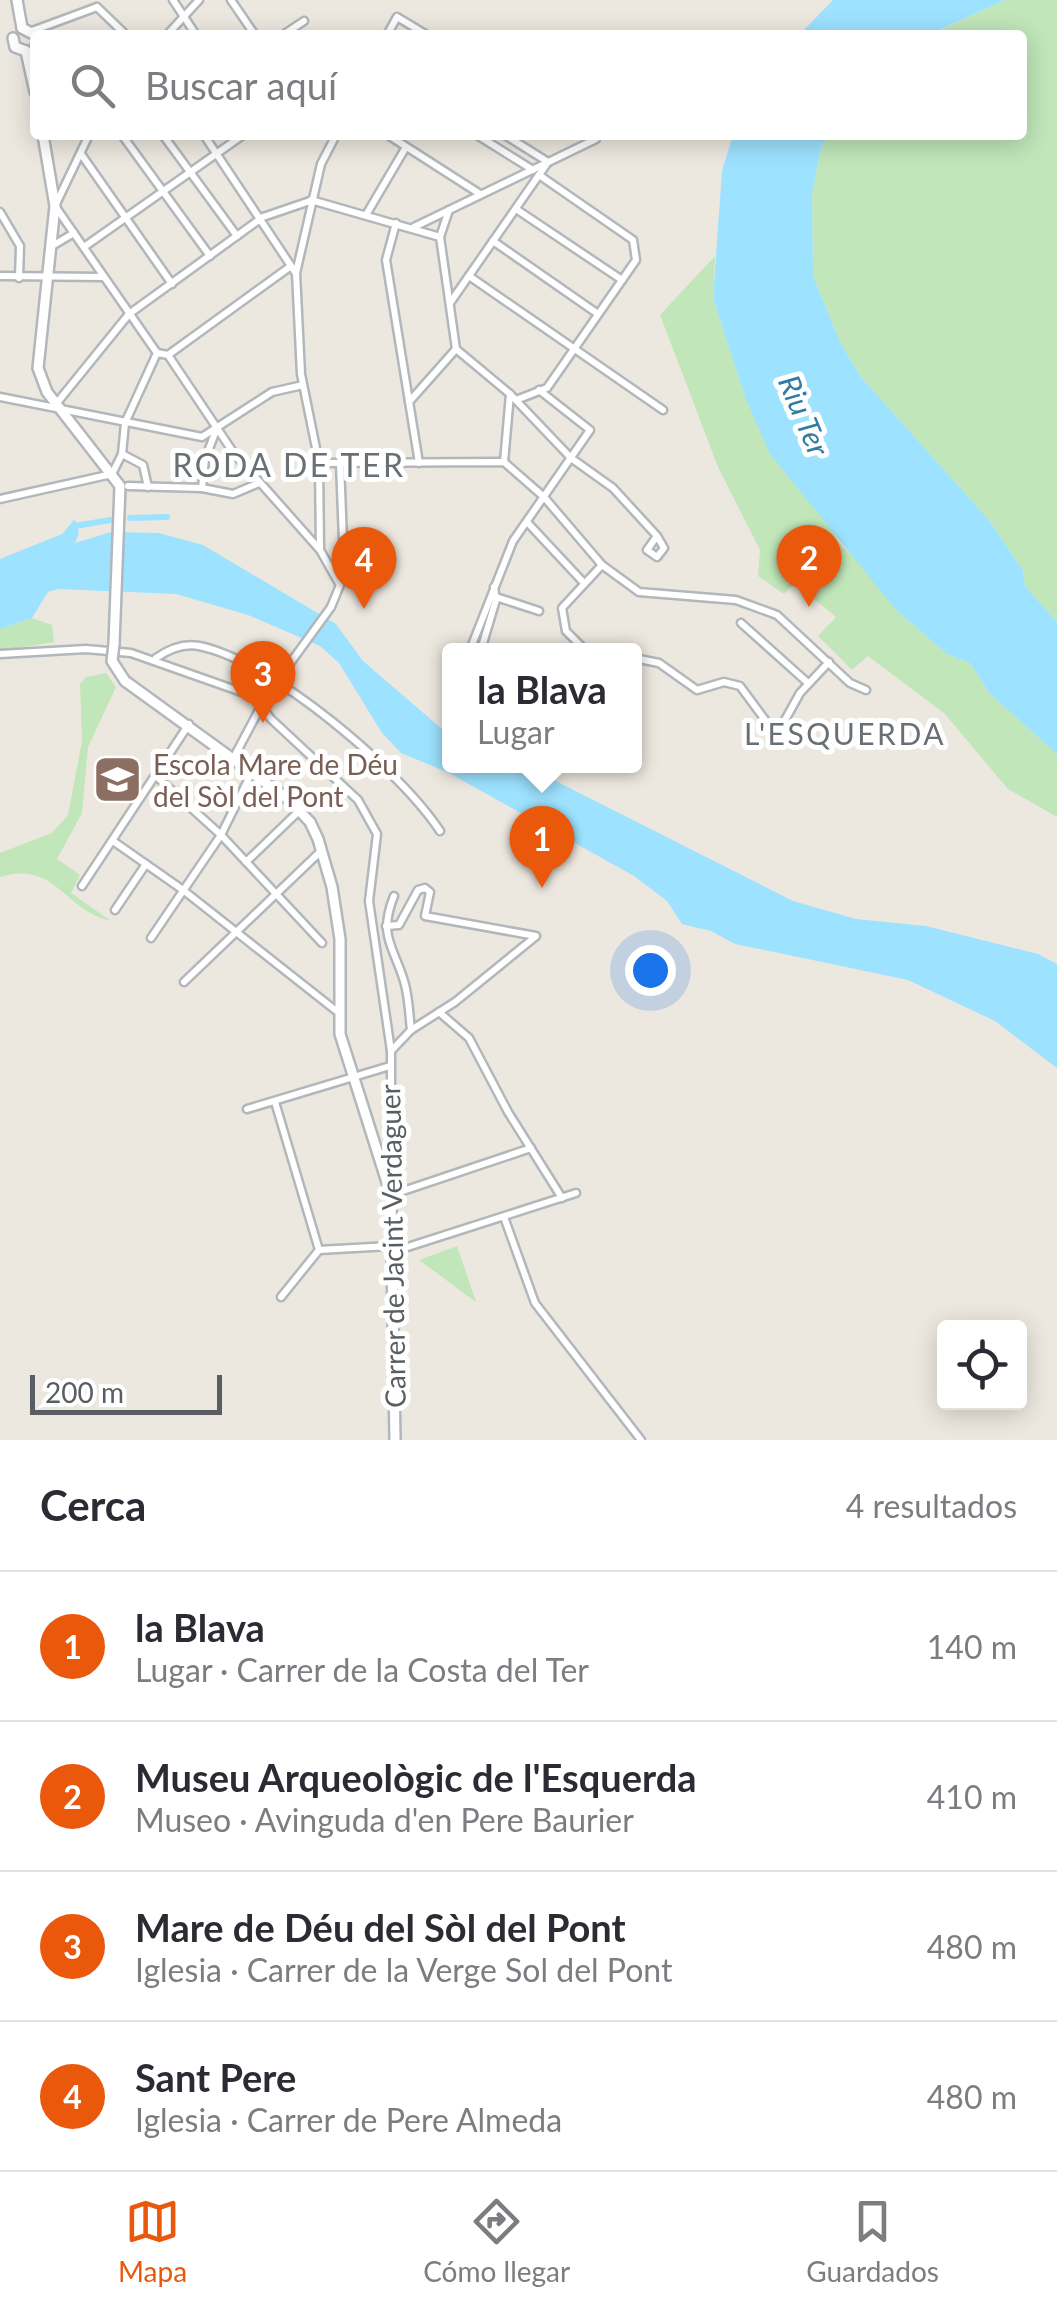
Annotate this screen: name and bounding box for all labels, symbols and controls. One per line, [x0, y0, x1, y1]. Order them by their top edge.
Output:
search box [30, 30, 1027, 140]
icon: search [65, 58, 120, 113]
text: Buscar aquí [145, 62, 337, 108]
water label: Riu Ter [772, 369, 838, 461]
district label: RODA DE TER [173, 445, 405, 484]
pin: 2 [776, 524, 842, 607]
pin: 4 [332, 526, 396, 609]
pin: 3 [230, 640, 296, 723]
popup [442, 643, 642, 773]
text: la Blava [477, 666, 607, 712]
text: Lugar [477, 712, 555, 751]
district label: L'ESQUERDA [744, 715, 946, 751]
place label: Escola Mare de Déu del Sòl del Pont [153, 747, 398, 813]
school or university icon: Escola Mare de Déu del Sòl del Pont [92, 754, 144, 806]
pin: 1 [510, 806, 574, 888]
your location [625, 945, 676, 996]
street label: Carrer de Jacint Verdaguer [372, 1084, 412, 1408]
map controls [937, 1320, 1027, 1410]
button: locate [937, 1320, 1027, 1410]
scale bar [30, 1370, 222, 1414]
text: 200 m [45, 1375, 124, 1409]
text: Cerca [40, 1480, 146, 1530]
text: 4 resultados [846, 1486, 1017, 1525]
text: la Blava [135, 1604, 265, 1650]
text: 1 [63, 1627, 82, 1666]
text: 140 m [927, 1627, 1017, 1666]
text: Lugar · Carrer de la Costa del Ter [135, 1650, 589, 1689]
text: Museu Arqueològic de l'Esquerda [135, 1754, 697, 1800]
text: 2 [63, 1777, 82, 1816]
text: 410 m [927, 1777, 1017, 1816]
text: Museo · Avinguda d'en Pere Baurier [135, 1800, 634, 1839]
text: Mare de Déu del Sòl del Pont [135, 1904, 626, 1950]
text: 3 [63, 1927, 82, 1966]
text: 480 m [927, 1927, 1017, 1966]
text: Iglesia · Carrer de la Verge Sol del Pont [135, 1950, 672, 1989]
text: Sant Pere [135, 2054, 296, 2100]
text: 4 [63, 2077, 82, 2116]
text: 480 m [927, 2077, 1017, 2116]
text: Iglesia · Carrer de Pere Almeda [135, 2100, 562, 2139]
tab: Mapa [118, 2194, 187, 2288]
tab: Cómo llegar [423, 2194, 570, 2288]
tab: Guardados [806, 2194, 939, 2288]

